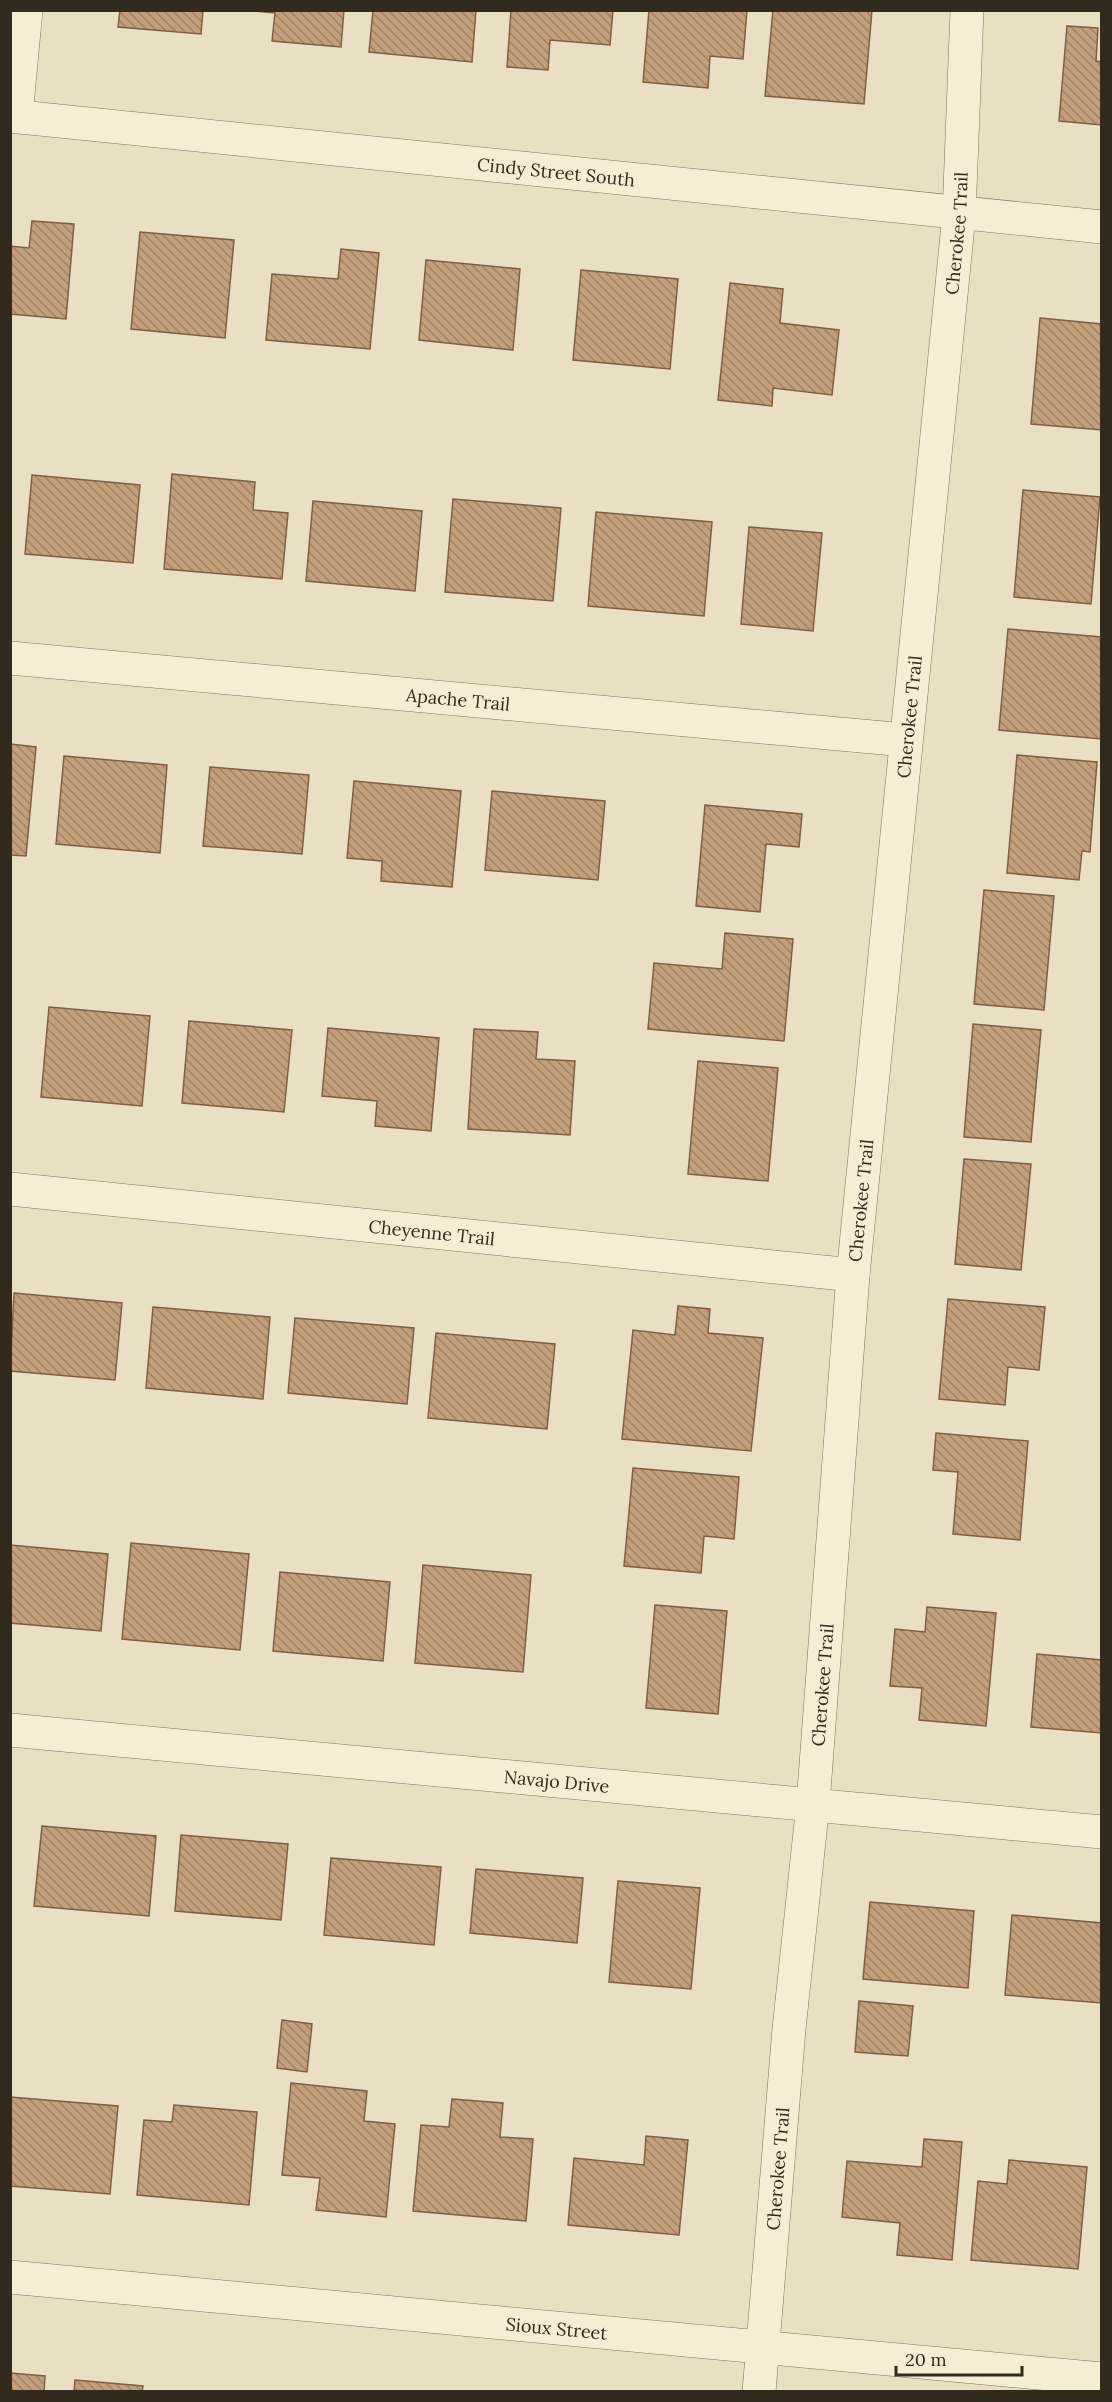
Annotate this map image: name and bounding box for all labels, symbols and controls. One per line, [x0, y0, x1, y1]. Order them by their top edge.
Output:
street label: Cindy Street South [476, 152, 636, 191]
street label: Cherokee Trail [940, 171, 972, 296]
street label: Cherokee Trail [891, 654, 926, 779]
street label: Apache Trail [404, 683, 511, 715]
street label: Cherokee Trail [843, 1138, 878, 1263]
street label: Cheyenne Trail [368, 1214, 496, 1250]
street label: Cherokee Trail [806, 1622, 838, 1747]
street label: Navajo Drive [503, 1765, 611, 1797]
street label: Cherokee Trail [761, 2106, 794, 2231]
street label: Sioux Street [505, 2312, 608, 2344]
scale bar [896, 2339, 1022, 2377]
text: 20 m [905, 2348, 947, 2371]

